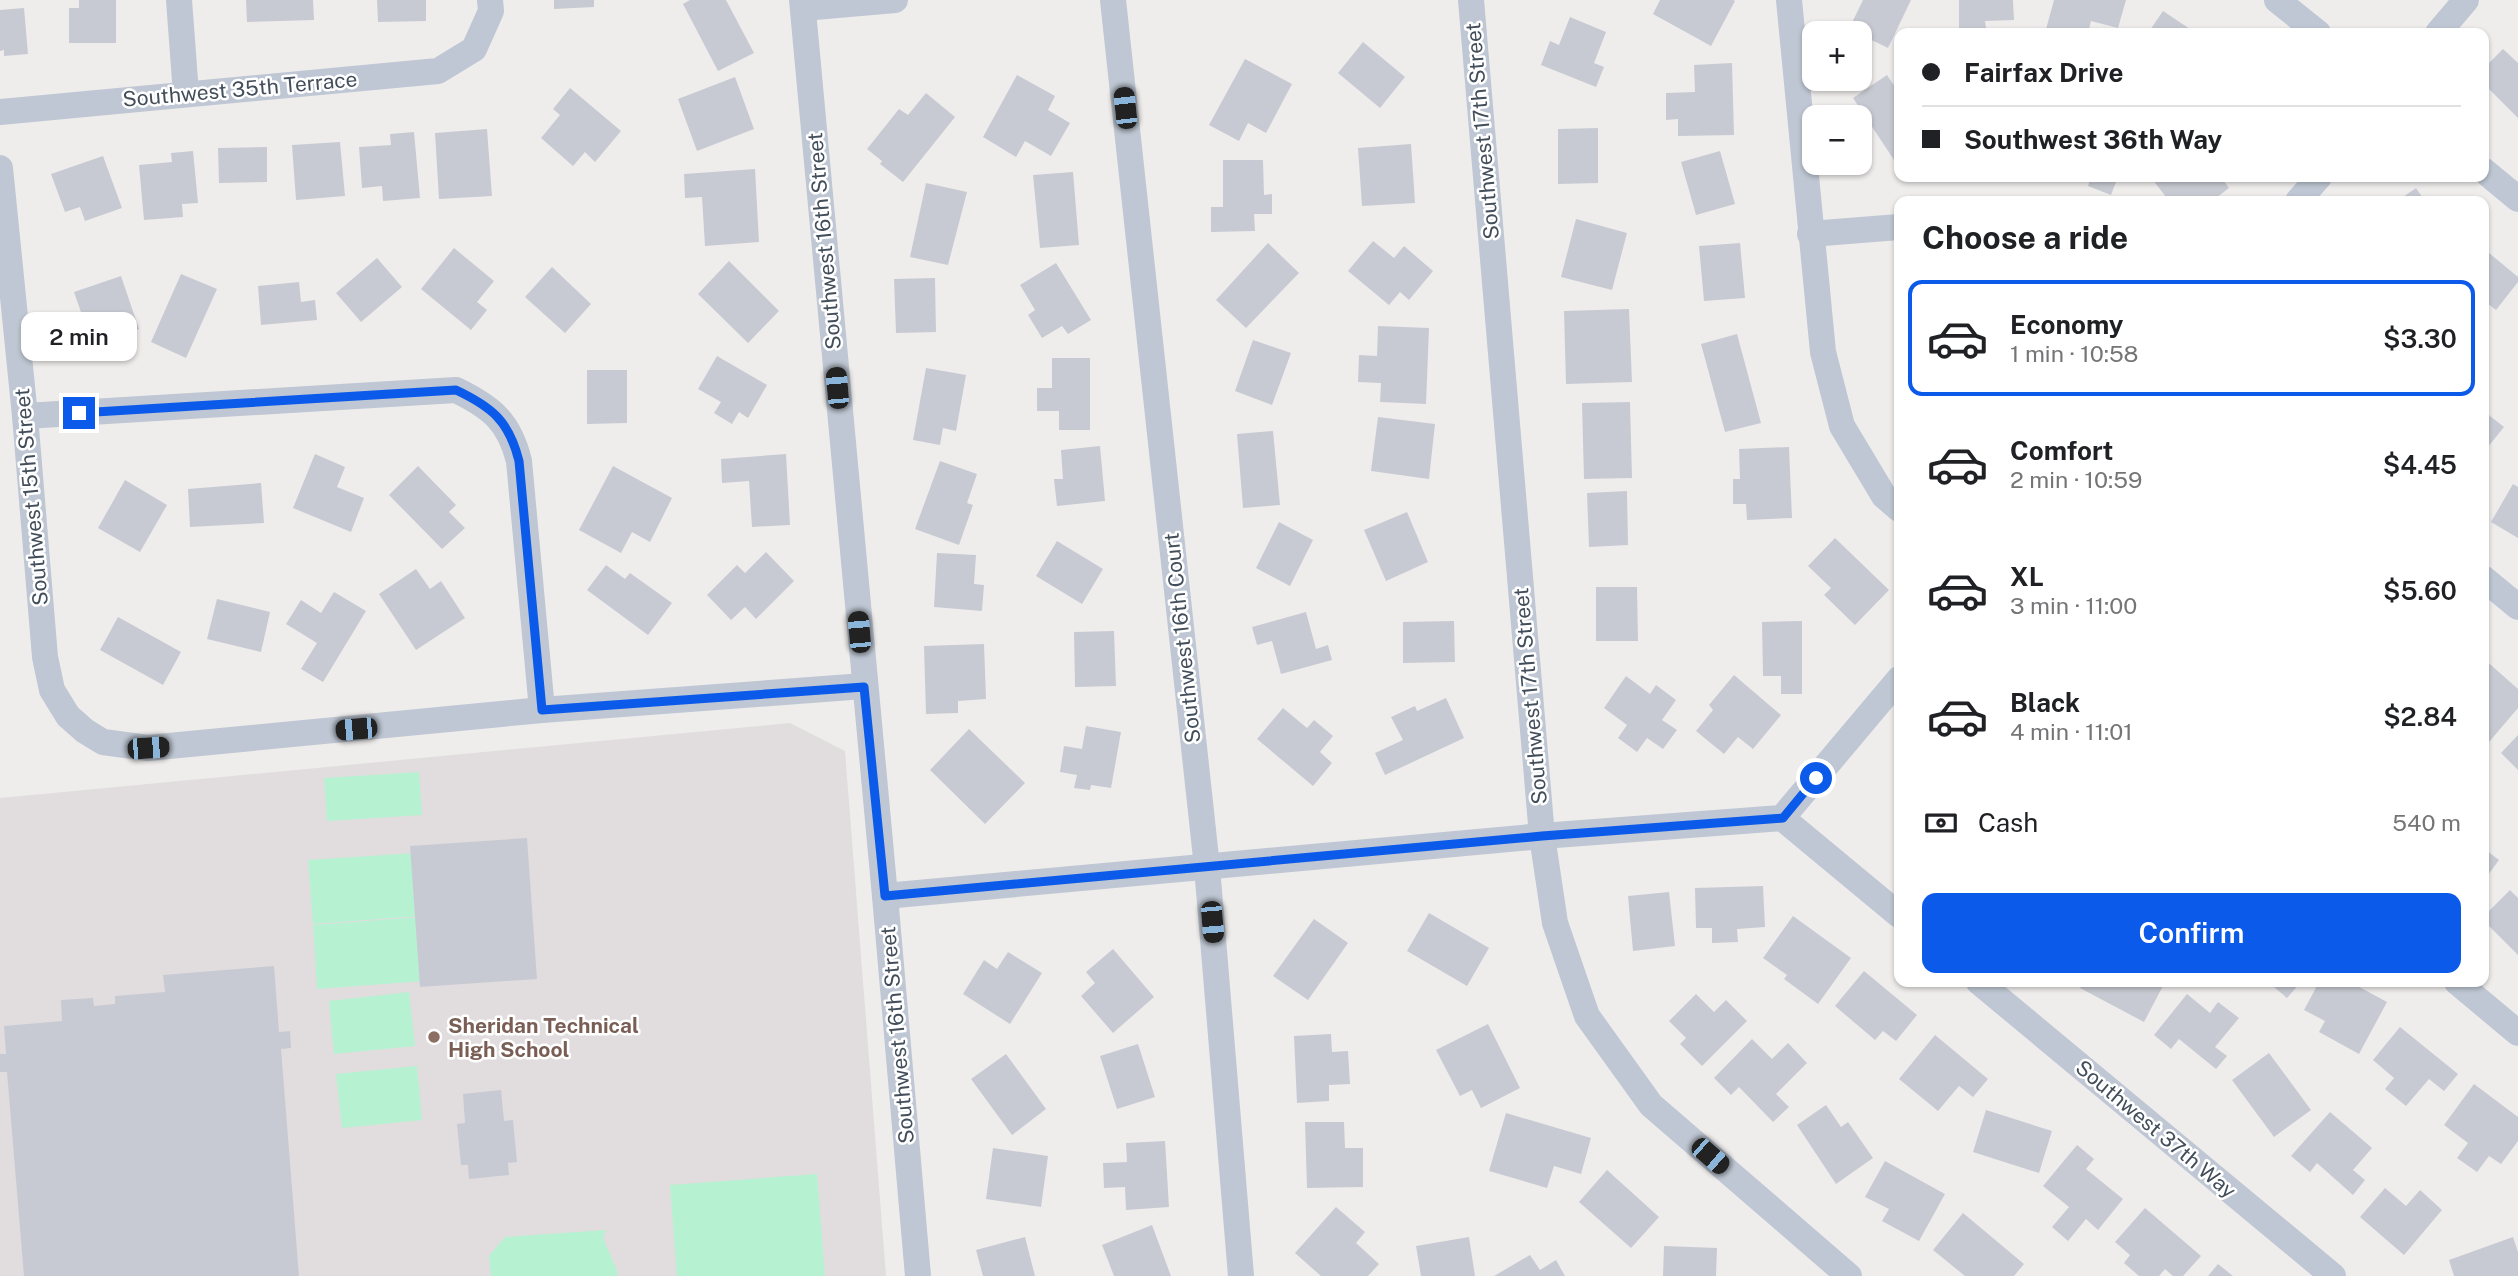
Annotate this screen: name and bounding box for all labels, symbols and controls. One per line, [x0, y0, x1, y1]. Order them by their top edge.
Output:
map controls [1802, 21, 1872, 175]
button: + [1802, 21, 1872, 91]
street label: Southwest 17th Street [1460, 22, 1504, 240]
text: Fairfax Drive [1964, 57, 2123, 88]
street label: Southwest 35th Terrace [122, 66, 358, 112]
car [1113, 86, 1138, 130]
button: − [1802, 105, 1872, 175]
text: Southwest 36th Way [1964, 124, 2222, 155]
street label: Southwest 16th Street [802, 131, 846, 351]
text: Choose a ride [1922, 219, 2128, 256]
icon: car [1926, 307, 1989, 370]
text: Economy [2010, 309, 2123, 340]
callout: 2 min [21, 312, 137, 360]
text: 2 min [49, 323, 109, 350]
text: $3.30 [2383, 323, 2457, 354]
text: 1 min · 10:58 [2010, 340, 2139, 367]
car [825, 366, 850, 410]
street label: Southwest 15th Street [9, 387, 53, 607]
route end [63, 397, 95, 429]
icon: car [1926, 433, 1989, 496]
text: Comfort [2010, 435, 2113, 466]
text: $4.45 [2383, 449, 2457, 480]
text: 2 min · 10:59 [2010, 466, 2142, 493]
street label: Southwest 16th Court [1159, 532, 1205, 744]
icon: car [1926, 559, 1989, 622]
text: XL [2010, 561, 2044, 592]
text: $5.60 [2383, 575, 2457, 606]
street label: Southwest 17th Street [1508, 587, 1552, 805]
text: 3 min · 11:00 [2010, 592, 2137, 619]
car [847, 610, 872, 654]
icon: car [1926, 685, 1989, 748]
text: Black [2010, 687, 2080, 718]
text: $2.84 [2383, 701, 2457, 732]
car [335, 717, 378, 741]
text: 4 min · 11:01 [2010, 718, 2133, 745]
car [127, 736, 170, 760]
route start [1800, 762, 1832, 794]
icon: cash [1922, 804, 1960, 842]
text: Cash [1978, 807, 2038, 838]
text: 540 m [2392, 809, 2461, 836]
button: Confirm [1922, 893, 2461, 973]
car [1200, 900, 1225, 944]
street label: Southwest 16th Street [875, 925, 919, 1145]
place label: Sheridan Technical High School [448, 1013, 639, 1062]
marker: Sheridan Technical High School [426, 1029, 442, 1045]
street label: Southwest 37th Way [2071, 1055, 2241, 1203]
car [1688, 1134, 1733, 1178]

